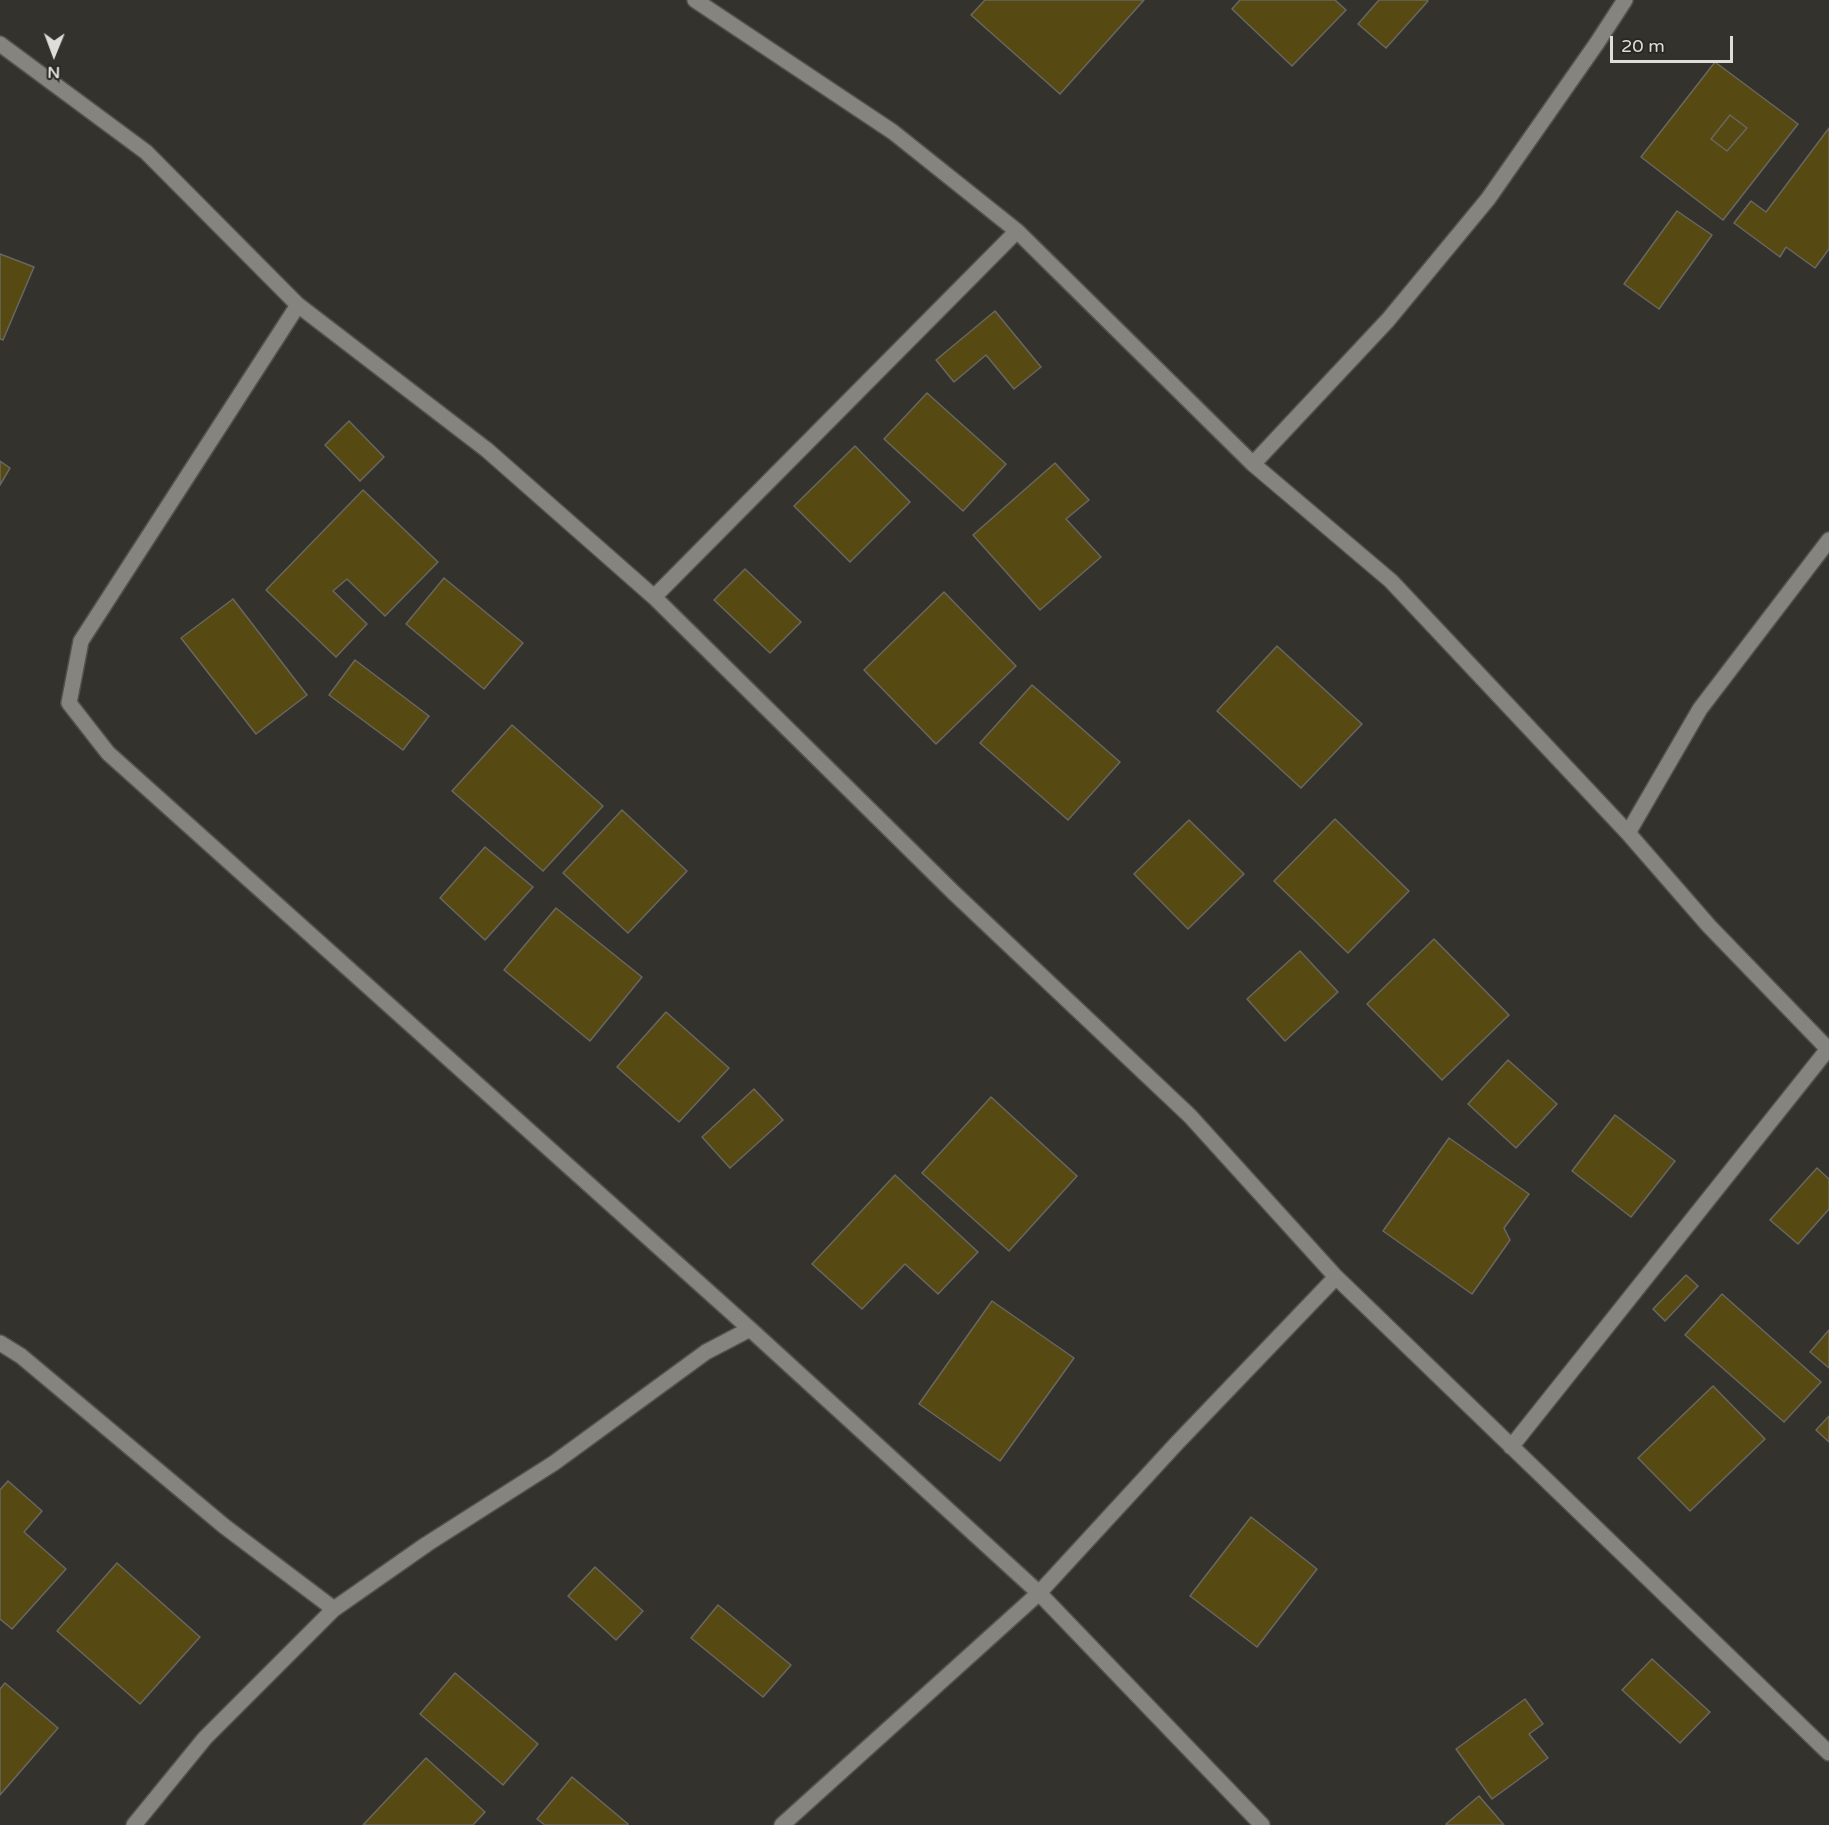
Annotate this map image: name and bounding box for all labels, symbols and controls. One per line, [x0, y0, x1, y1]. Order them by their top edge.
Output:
north arrow [24, 24, 84, 84]
scale bar [1613, 24, 1736, 62]
text: 20 m [1621, 35, 1665, 57]
text: N [47, 62, 60, 82]

